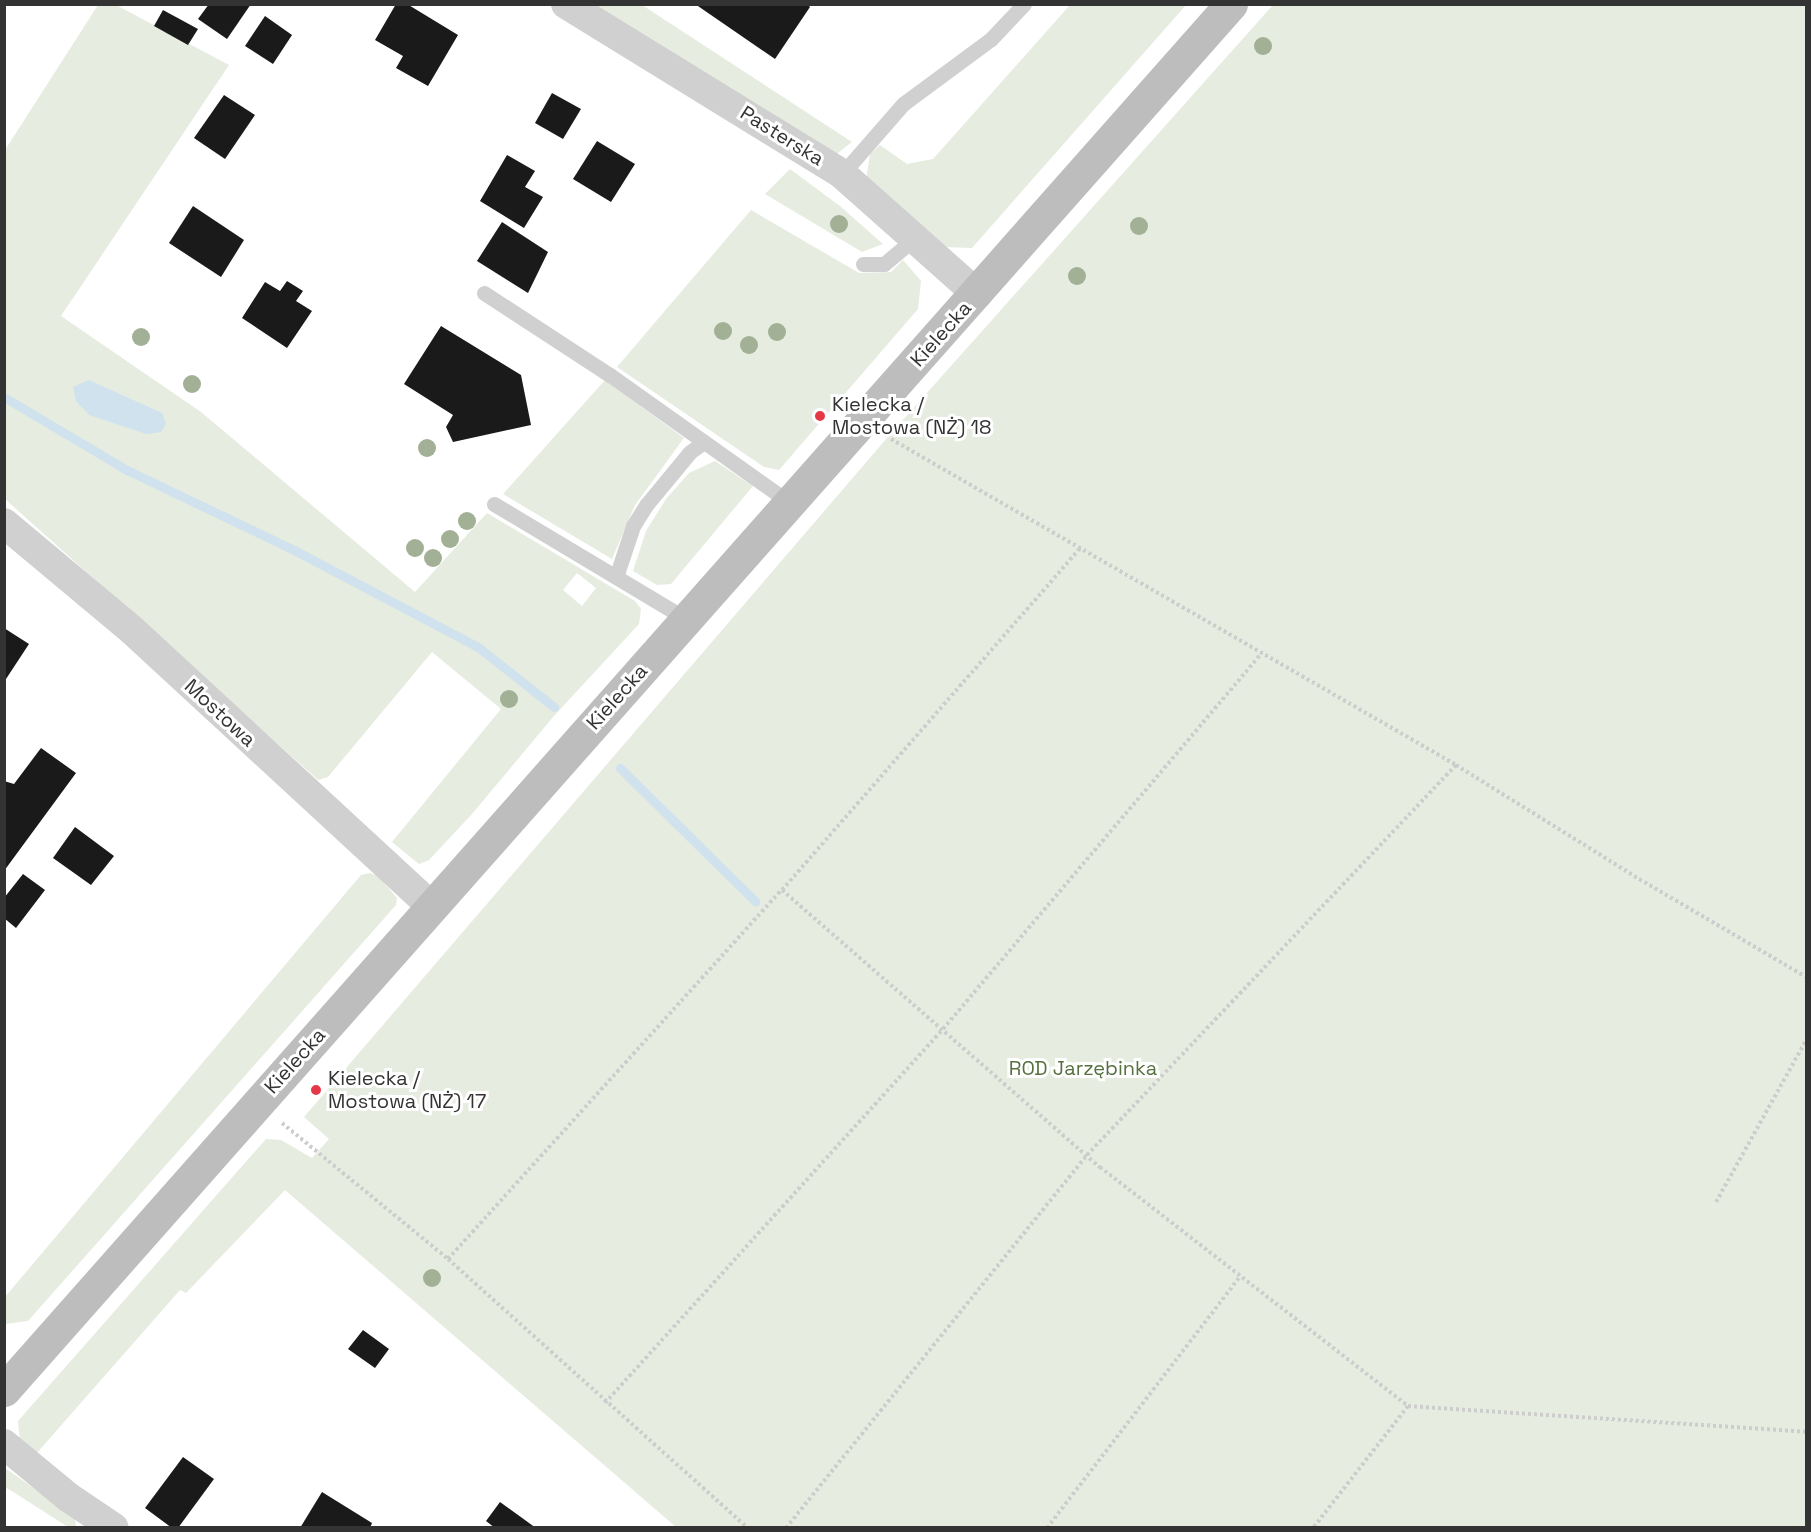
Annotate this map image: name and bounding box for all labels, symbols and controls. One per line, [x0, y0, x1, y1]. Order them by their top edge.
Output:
street label: Pasterska [736, 101, 828, 171]
street label: Kielecka [905, 296, 977, 372]
place label: Kielecka / Mostowa (NŻ) 18 [832, 392, 991, 439]
marker: Kielecka / Mostowa (NŻ) 18 [813, 409, 827, 423]
street label: Kielecka [581, 659, 653, 735]
street label: Mostowa [180, 674, 260, 752]
street label: Kielecka [259, 1023, 331, 1099]
park label: ROD Jarzębinka [1009, 1056, 1157, 1080]
place label: Kielecka / Mostowa (NŻ) 17 [328, 1066, 486, 1113]
marker: Kielecka / Mostowa (NŻ) 17 [309, 1083, 323, 1097]

